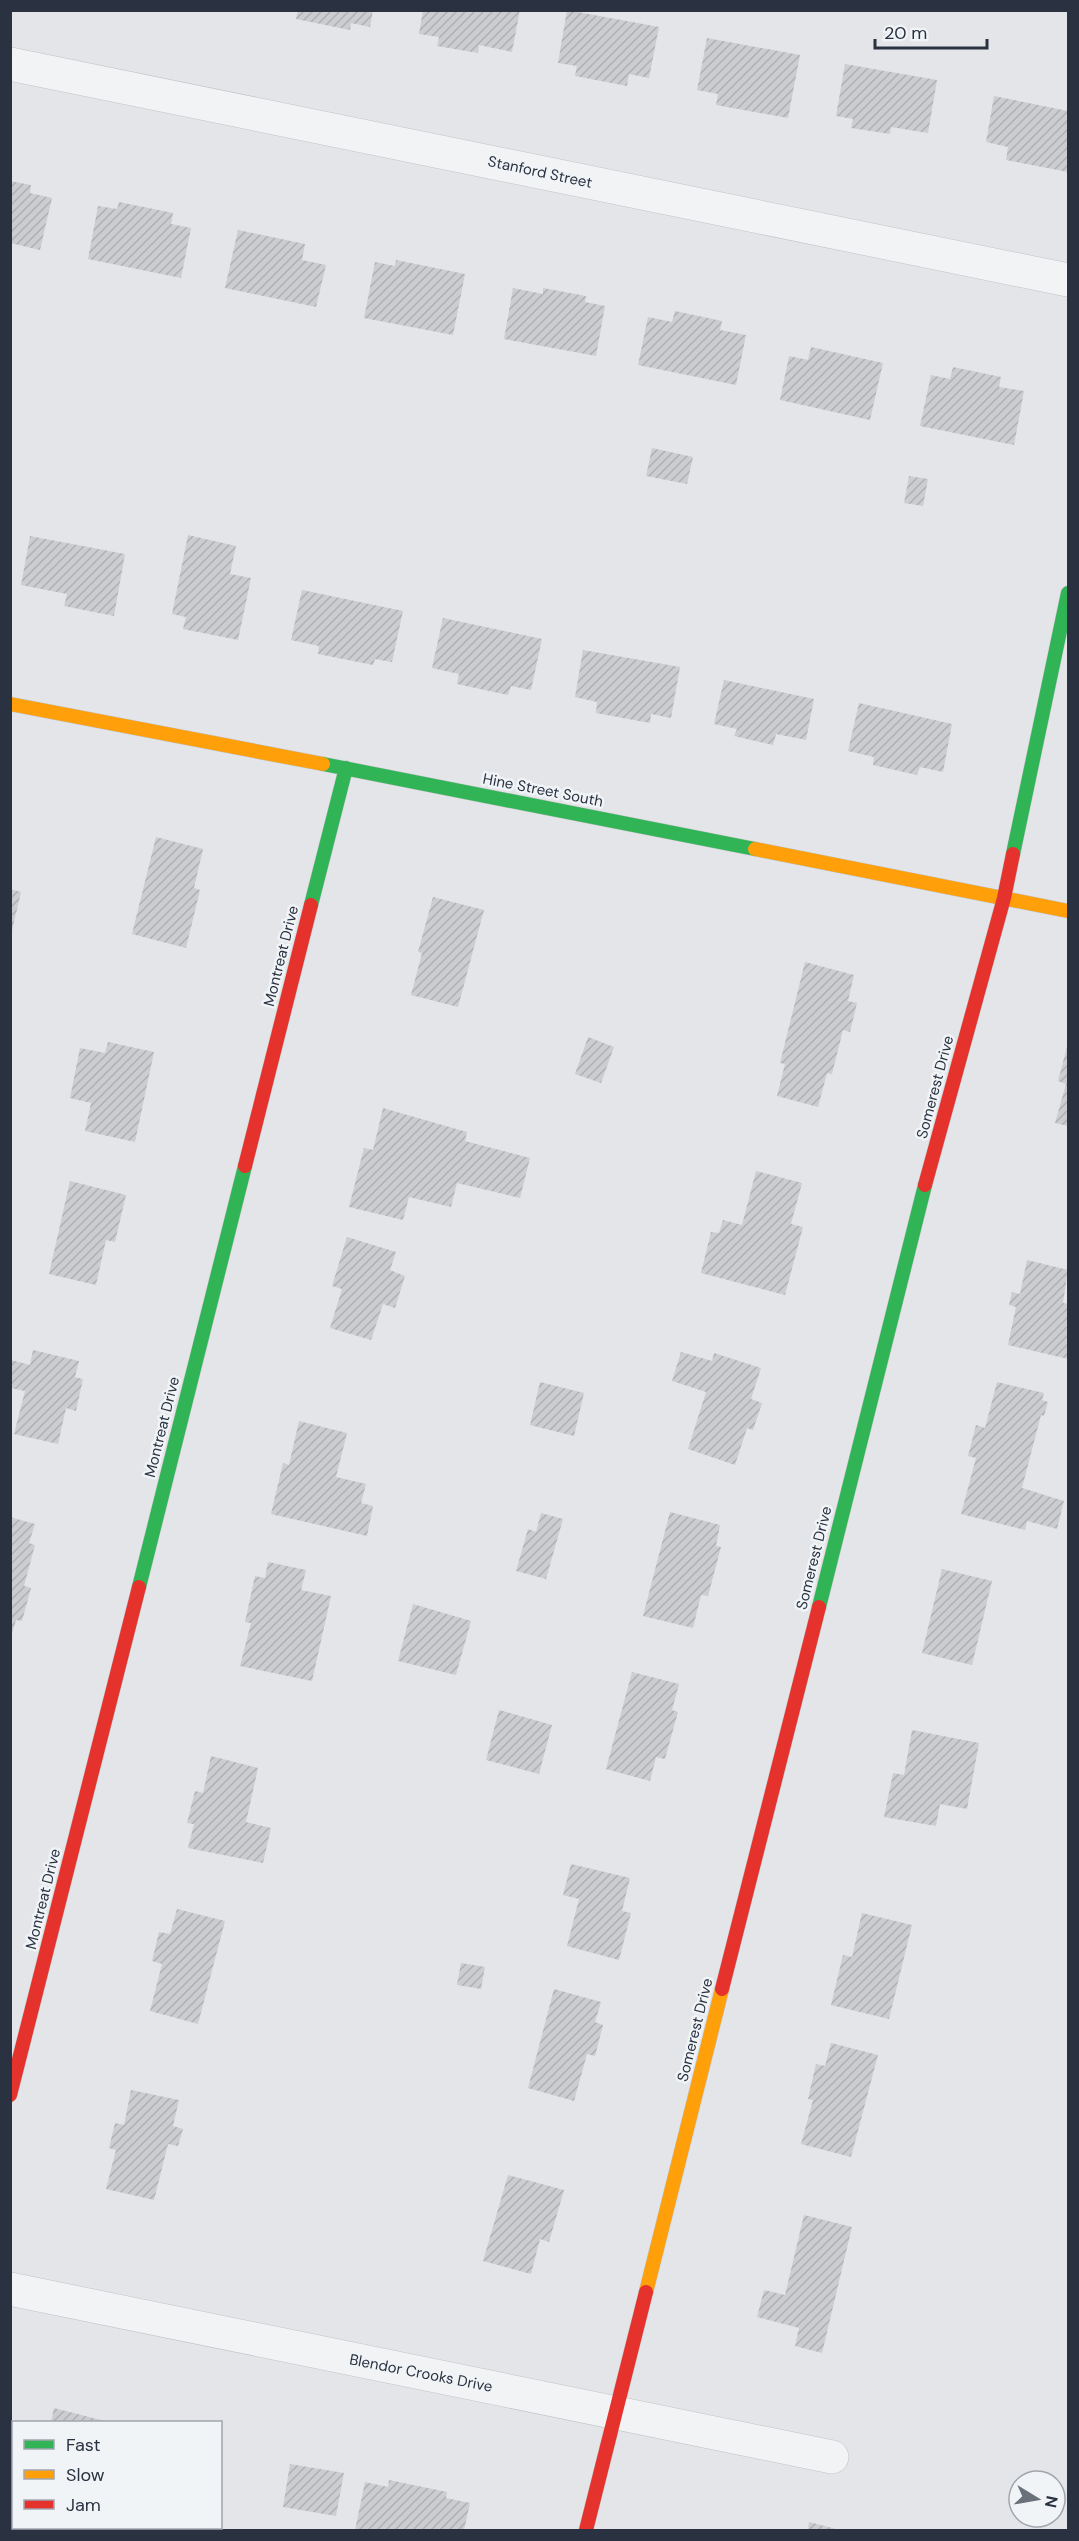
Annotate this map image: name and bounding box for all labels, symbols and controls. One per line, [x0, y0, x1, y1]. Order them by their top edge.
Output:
scale bar [875, 12, 988, 50]
text: 20 m [884, 21, 927, 45]
street label: Stanford Street [486, 151, 594, 193]
street label: Hine Street South [481, 769, 605, 811]
street label: Montreat Drive [259, 904, 303, 1008]
street label: Somerest Drive [912, 1033, 958, 1141]
street label: Montreat Drive [140, 1375, 184, 1479]
street label: Somerest Drive [791, 1504, 837, 1612]
street label: Montreat Drive [21, 1847, 65, 1951]
street label: Somerest Drive [672, 1976, 718, 2084]
street label: Blendor Crooks Drive [348, 2349, 494, 2397]
legend [12, 2421, 222, 2529]
text: Fast [66, 2433, 101, 2457]
text: Slow [66, 2463, 105, 2487]
north arrow [1007, 2469, 1067, 2529]
text: Jam [66, 2493, 101, 2517]
text: N [1040, 2494, 1063, 2509]

